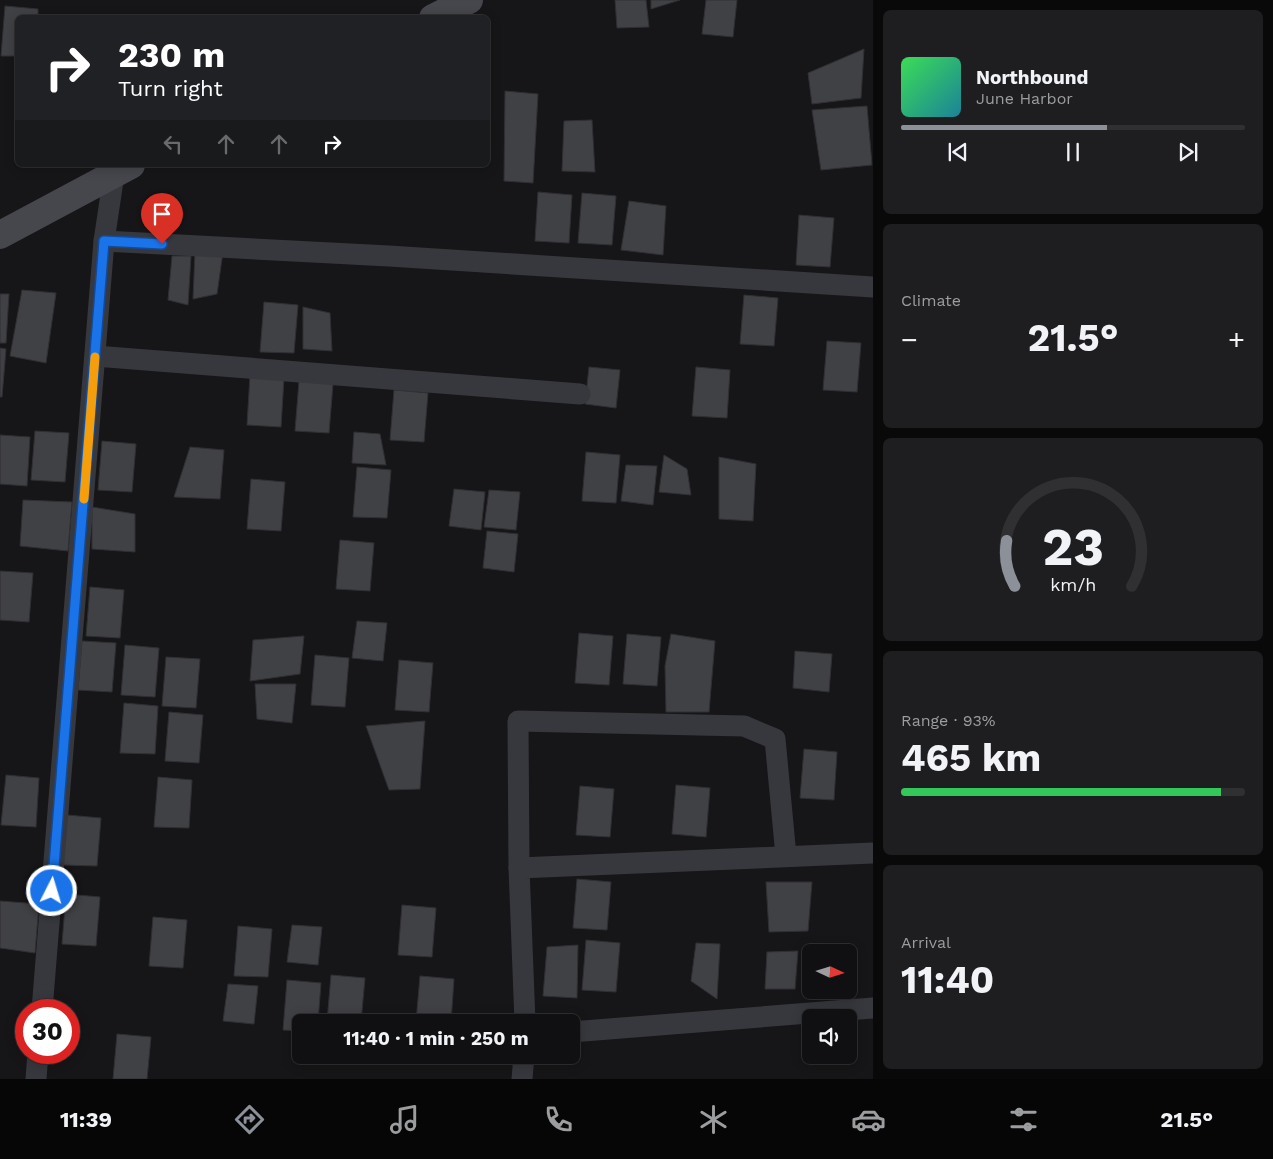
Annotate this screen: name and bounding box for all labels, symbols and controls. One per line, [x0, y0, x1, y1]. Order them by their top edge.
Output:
text: 230 m [118, 34, 225, 76]
icon: right [35, 35, 100, 100]
text: Northbound [976, 66, 1088, 89]
text: Turn right [118, 76, 223, 101]
text: June Harbor [976, 89, 1073, 108]
icon: left [159, 130, 187, 158]
icon: ahead [212, 130, 240, 158]
icon: ahead [265, 130, 293, 158]
icon: right [318, 130, 346, 158]
icon: previous [944, 138, 972, 166]
icon: pause [1059, 138, 1087, 166]
icon: next [1174, 138, 1202, 166]
pin [141, 193, 183, 244]
icon: arrive [148, 200, 176, 228]
text: Climate [901, 291, 961, 310]
text: 21.5° [1027, 316, 1119, 360]
text: − [901, 323, 918, 356]
text: + [1228, 323, 1245, 356]
text: 23 [1042, 517, 1104, 578]
text: km/h [1050, 574, 1096, 595]
text: Range · 93% [901, 711, 995, 730]
text: 465 km [901, 736, 1041, 780]
position arrow [25, 864, 77, 916]
text: Arrival [901, 933, 951, 952]
north arrow [802, 944, 858, 999]
map controls [802, 944, 857, 1064]
text: 11:40 [901, 958, 994, 1002]
speed limit sign: 30 [15, 999, 80, 1064]
button: sound [802, 1009, 857, 1064]
text: 11:40 · 1 min · 250 m [343, 1027, 529, 1050]
icon: directions [232, 1102, 267, 1137]
icon: music [387, 1102, 422, 1137]
icon: phone [541, 1102, 576, 1137]
icon: climate [696, 1102, 731, 1137]
icon: car [851, 1102, 886, 1137]
icon: filters [1006, 1102, 1041, 1137]
text: 11:39 [60, 1107, 112, 1132]
text: 21.5° [1160, 1107, 1213, 1132]

